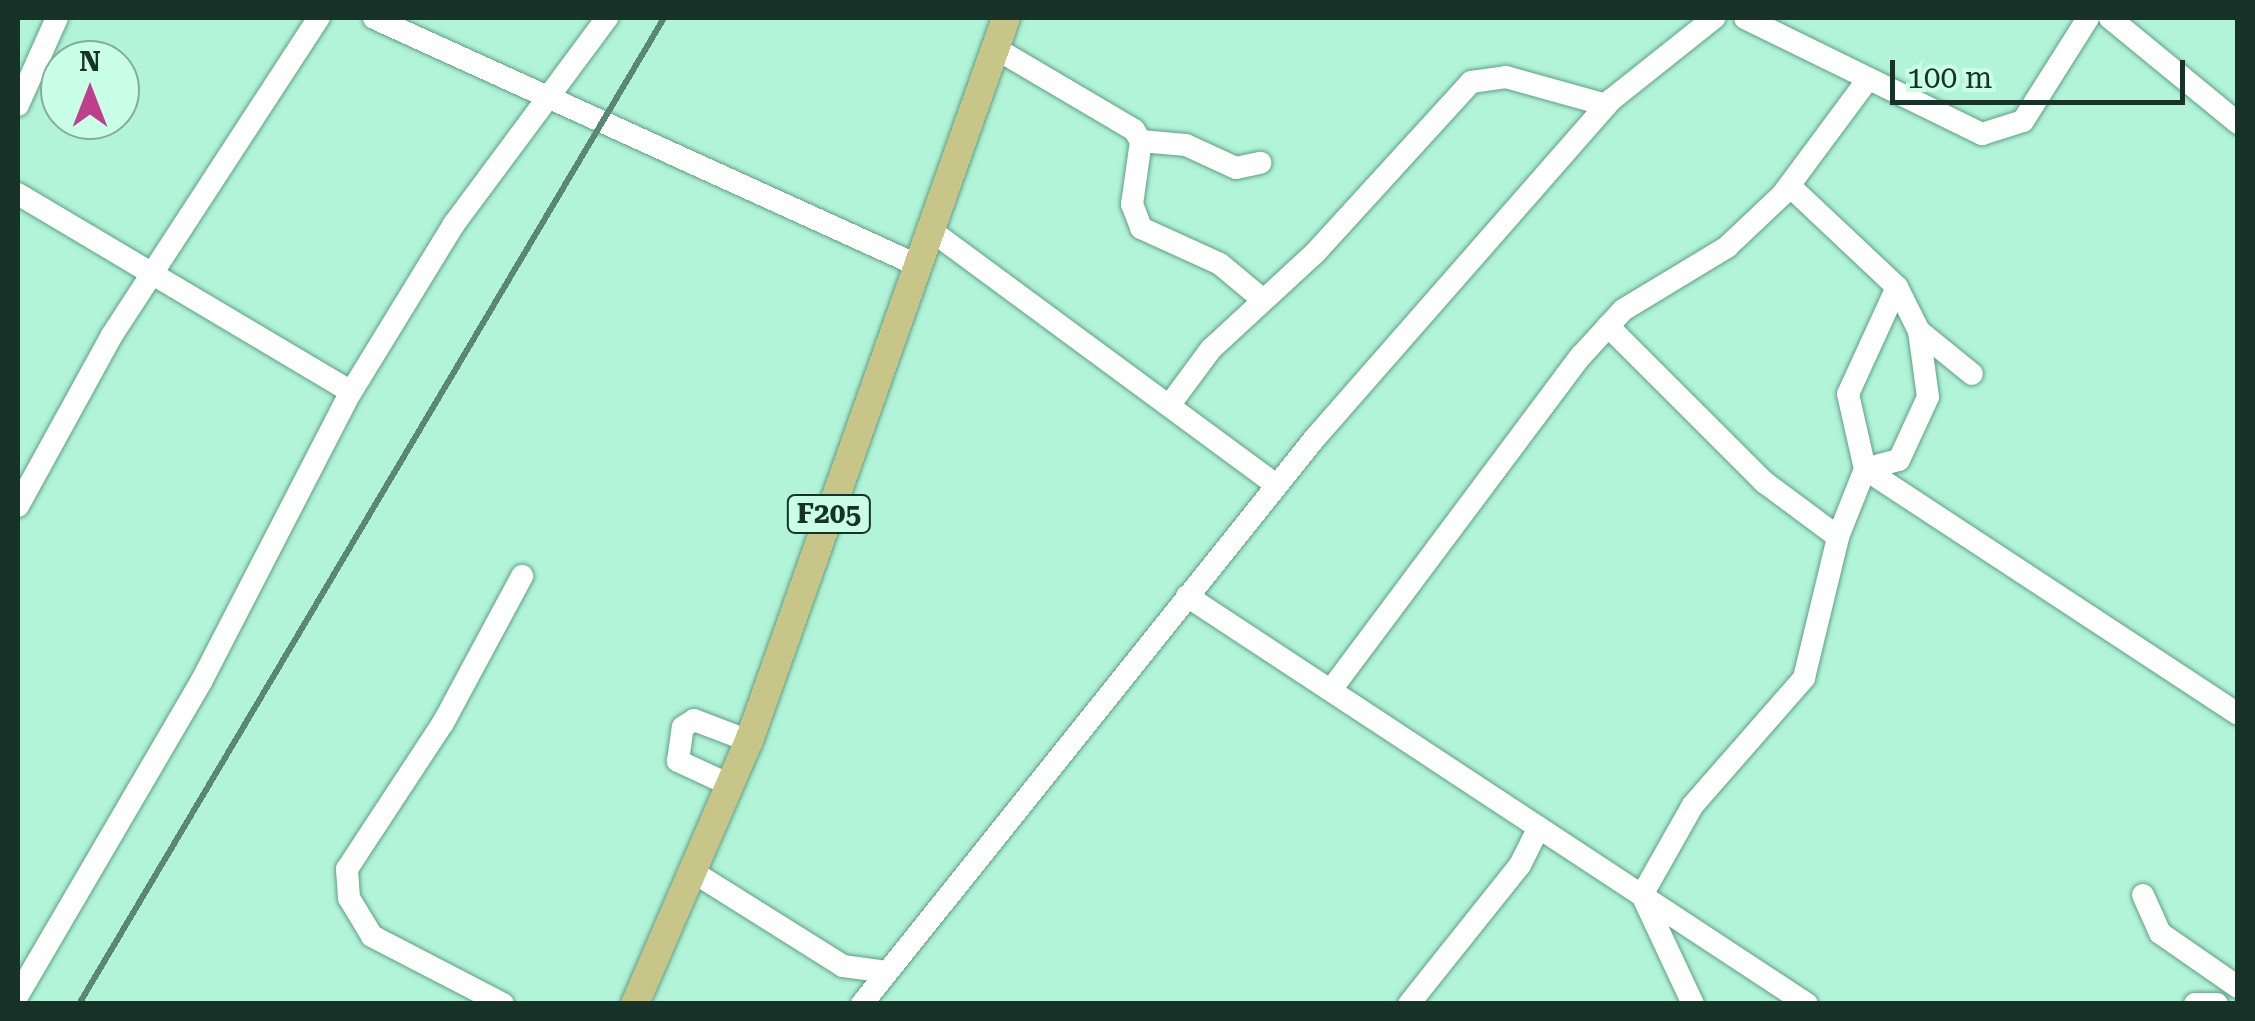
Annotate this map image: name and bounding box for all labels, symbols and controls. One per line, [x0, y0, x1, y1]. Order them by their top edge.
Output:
north arrow [40, 40, 140, 140]
scale bar [1895, 40, 2190, 102]
text: N [79, 45, 101, 78]
text: 100 m [1907, 60, 1992, 95]
road number: F205 [786, 491, 872, 537]

